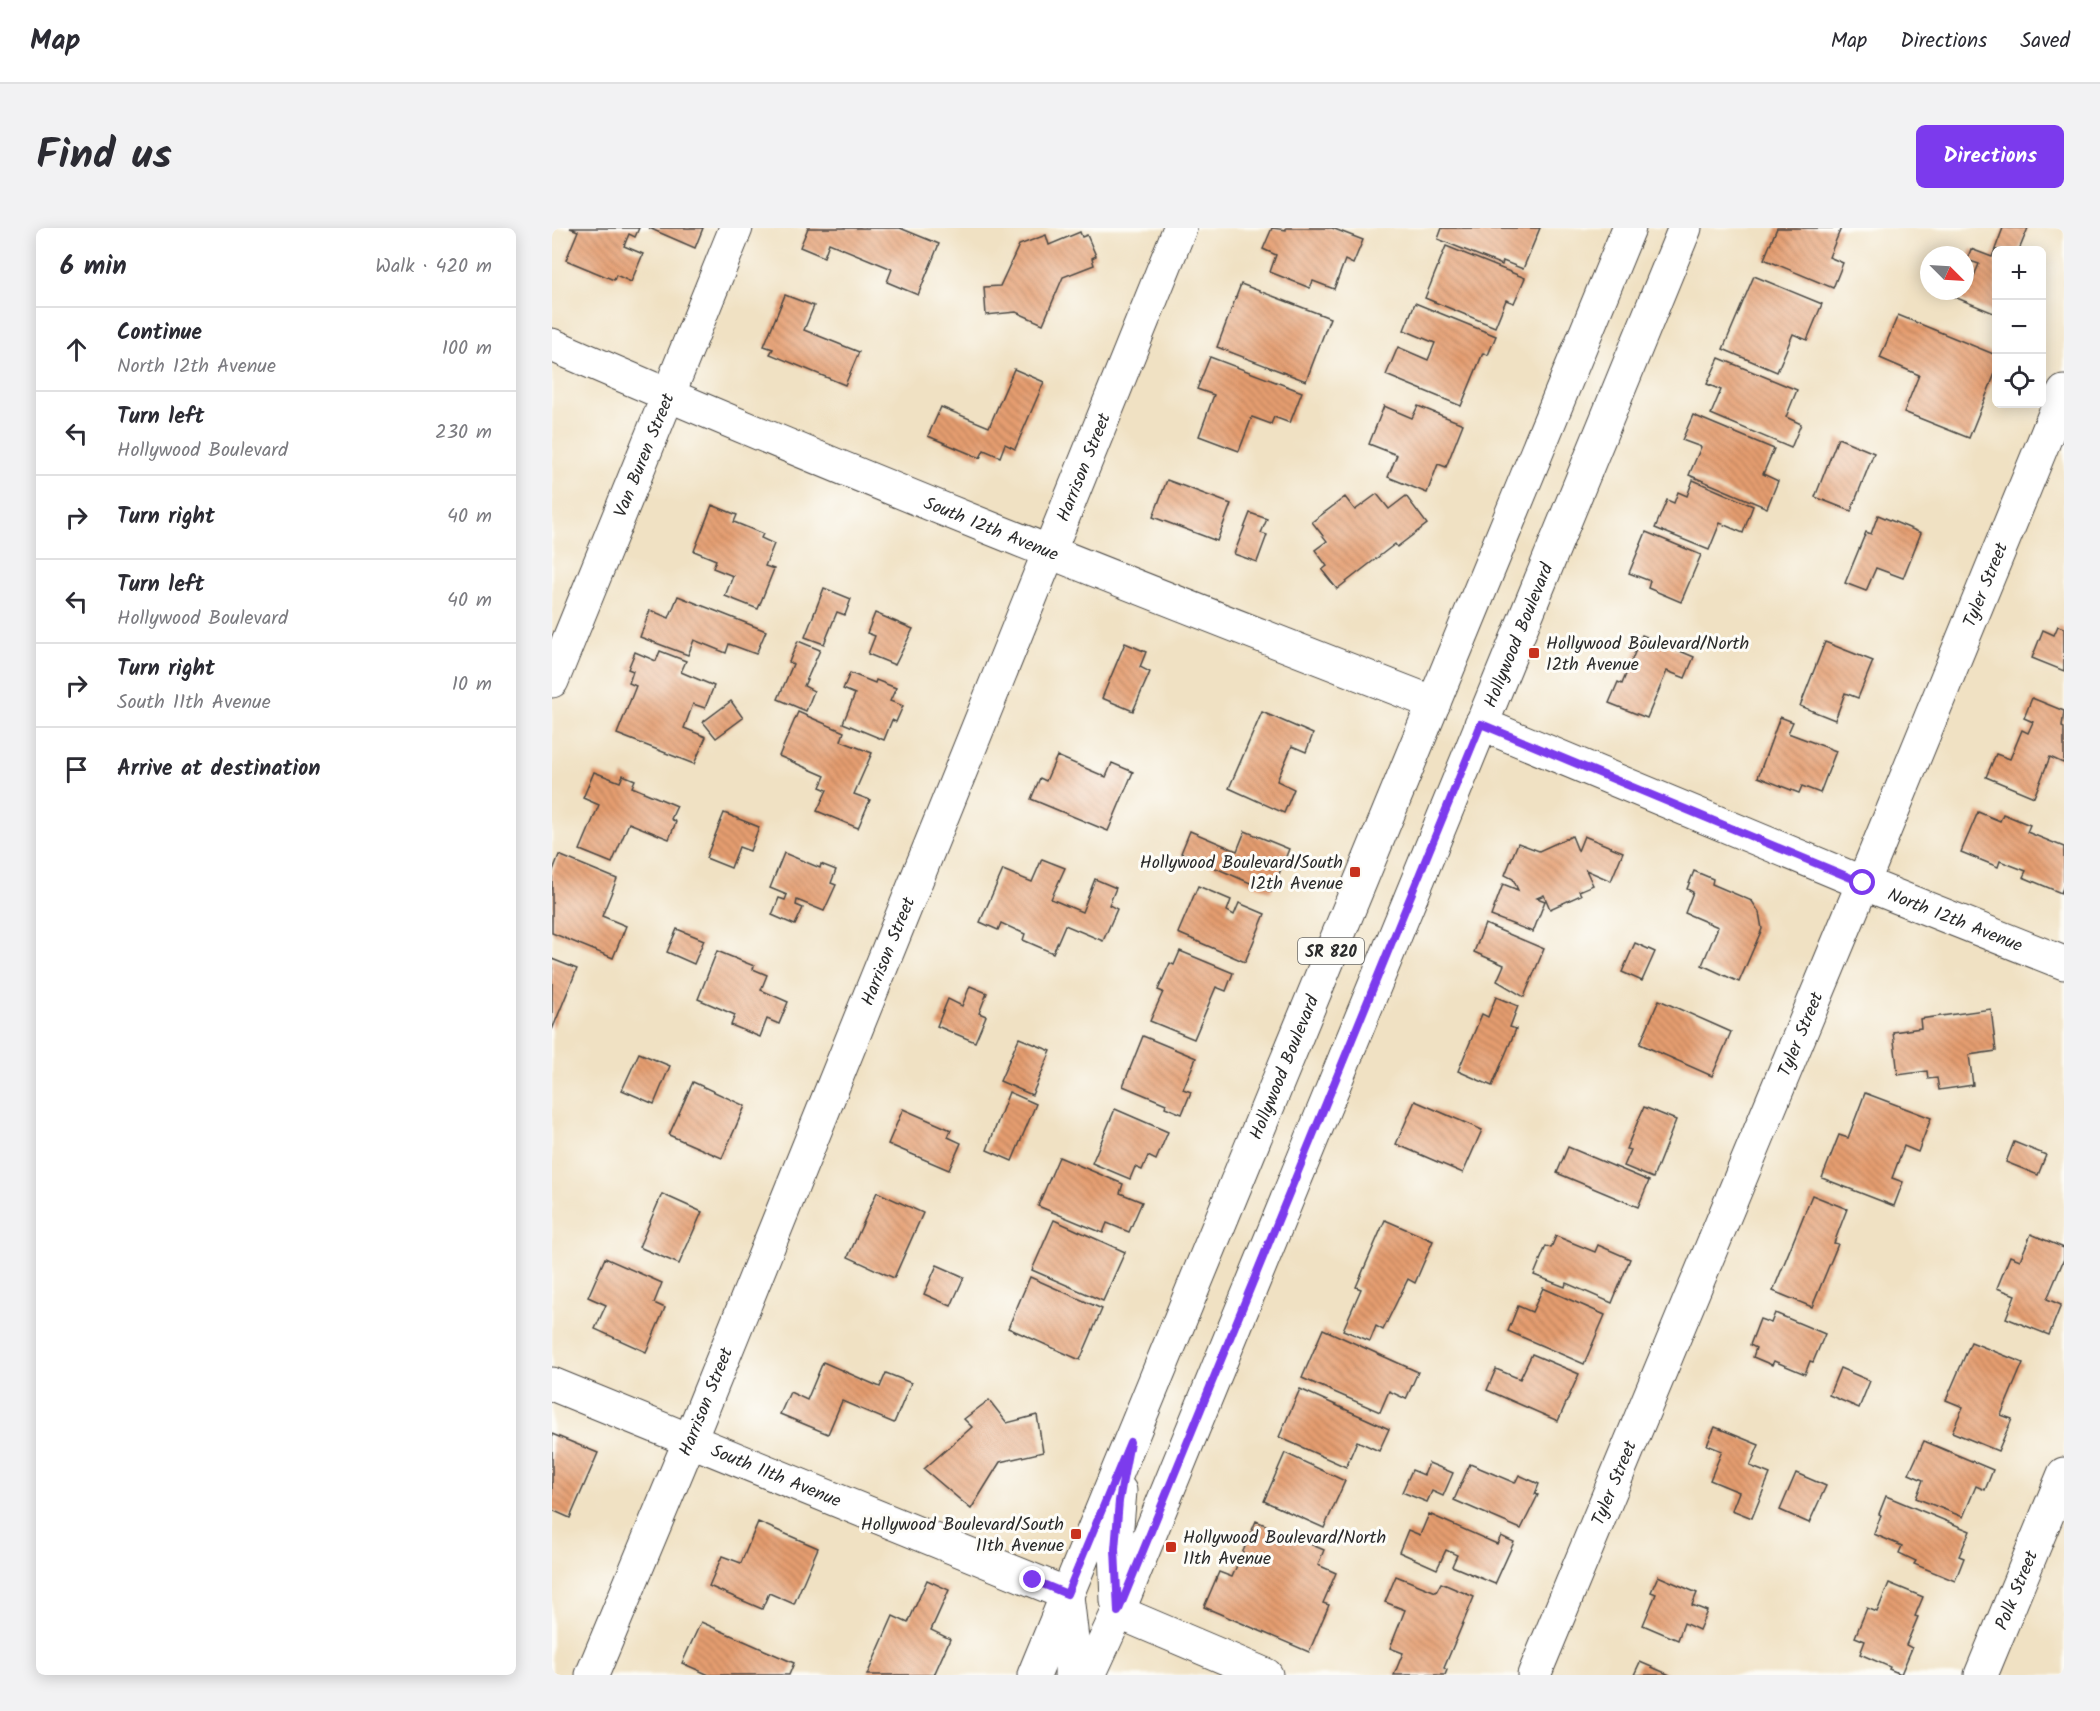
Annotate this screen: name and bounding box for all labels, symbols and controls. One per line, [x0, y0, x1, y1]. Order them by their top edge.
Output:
text: Map [30, 19, 81, 64]
text: Map [1831, 25, 1867, 58]
text: Directions [1900, 25, 1987, 58]
text: Saved [2020, 25, 2070, 58]
text: Find us [36, 123, 172, 190]
button: Directions [1916, 125, 2064, 188]
text: 6 min [60, 246, 127, 288]
north arrow [1920, 246, 1974, 300]
map controls [1992, 246, 2046, 408]
button: + [1992, 246, 2046, 300]
text: Walk · 420 m [375, 251, 492, 283]
button: − [1992, 300, 2046, 354]
text: Continue [117, 316, 202, 351]
icon: ahead [60, 333, 93, 366]
text: 100 m [442, 333, 492, 365]
text: North 12th Avenue [117, 351, 276, 383]
button: locate [1992, 354, 2046, 408]
street label: Van Buren Street [607, 388, 684, 522]
text: Turn left [117, 400, 204, 435]
street label: Harrison Street [1050, 408, 1120, 526]
icon: left [60, 417, 93, 450]
text: 230 m [435, 417, 492, 449]
text: Hollywood Boulevard [117, 435, 288, 467]
street label: South 12th Avenue [919, 490, 1062, 570]
text: Turn right [117, 500, 215, 535]
icon: right [60, 501, 93, 534]
text: 40 m [447, 501, 492, 533]
street label: Tyler Street [1956, 537, 2017, 632]
street label: Hollywood Boulevard [1477, 558, 1563, 712]
text: Turn left [117, 568, 204, 603]
icon: left [60, 585, 93, 618]
text: 40 m [447, 585, 492, 617]
text: Hollywood Boulevard [117, 603, 288, 635]
place label: Hollywood Boulevard/North 12th Avenue [1546, 630, 1749, 680]
marker: Hollywood Boulevard/North 12th Avenue [1527, 646, 1541, 660]
text: Turn right [117, 652, 215, 687]
icon: right [60, 669, 93, 702]
text: 10 m [452, 669, 492, 701]
text: South 11th Avenue [117, 687, 271, 719]
text: Arrive at destination [117, 752, 320, 787]
icon: arrive [60, 753, 93, 786]
place label: Hollywood Boulevard/South 12th Avenue [1140, 849, 1343, 899]
marker: Hollywood Boulevard/South 12th Avenue [1348, 865, 1362, 879]
route start [1849, 869, 1875, 895]
street label: North 12th Avenue [1883, 881, 2027, 961]
street label: Harrison Street [854, 892, 924, 1010]
road number: SR 820 [1298, 938, 1364, 964]
street label: Tyler Street [1771, 987, 1833, 1082]
street label: Hollywood Boulevard [1243, 990, 1328, 1145]
street label: Harrison Street [672, 1342, 742, 1461]
street label: Tyler Street [1585, 1436, 1646, 1530]
street label: South 11th Avenue [706, 1437, 845, 1516]
place label: Hollywood Boulevard/South 11th Avenue [861, 1511, 1064, 1561]
place label: Hollywood Boulevard/North 11th Avenue [1183, 1524, 1386, 1574]
marker: Hollywood Boulevard/South 11th Avenue [1069, 1527, 1083, 1541]
marker: Hollywood Boulevard/North 11th Avenue [1164, 1540, 1178, 1554]
street label: Polk Street [1988, 1545, 2047, 1635]
route end [1019, 1566, 1045, 1592]

